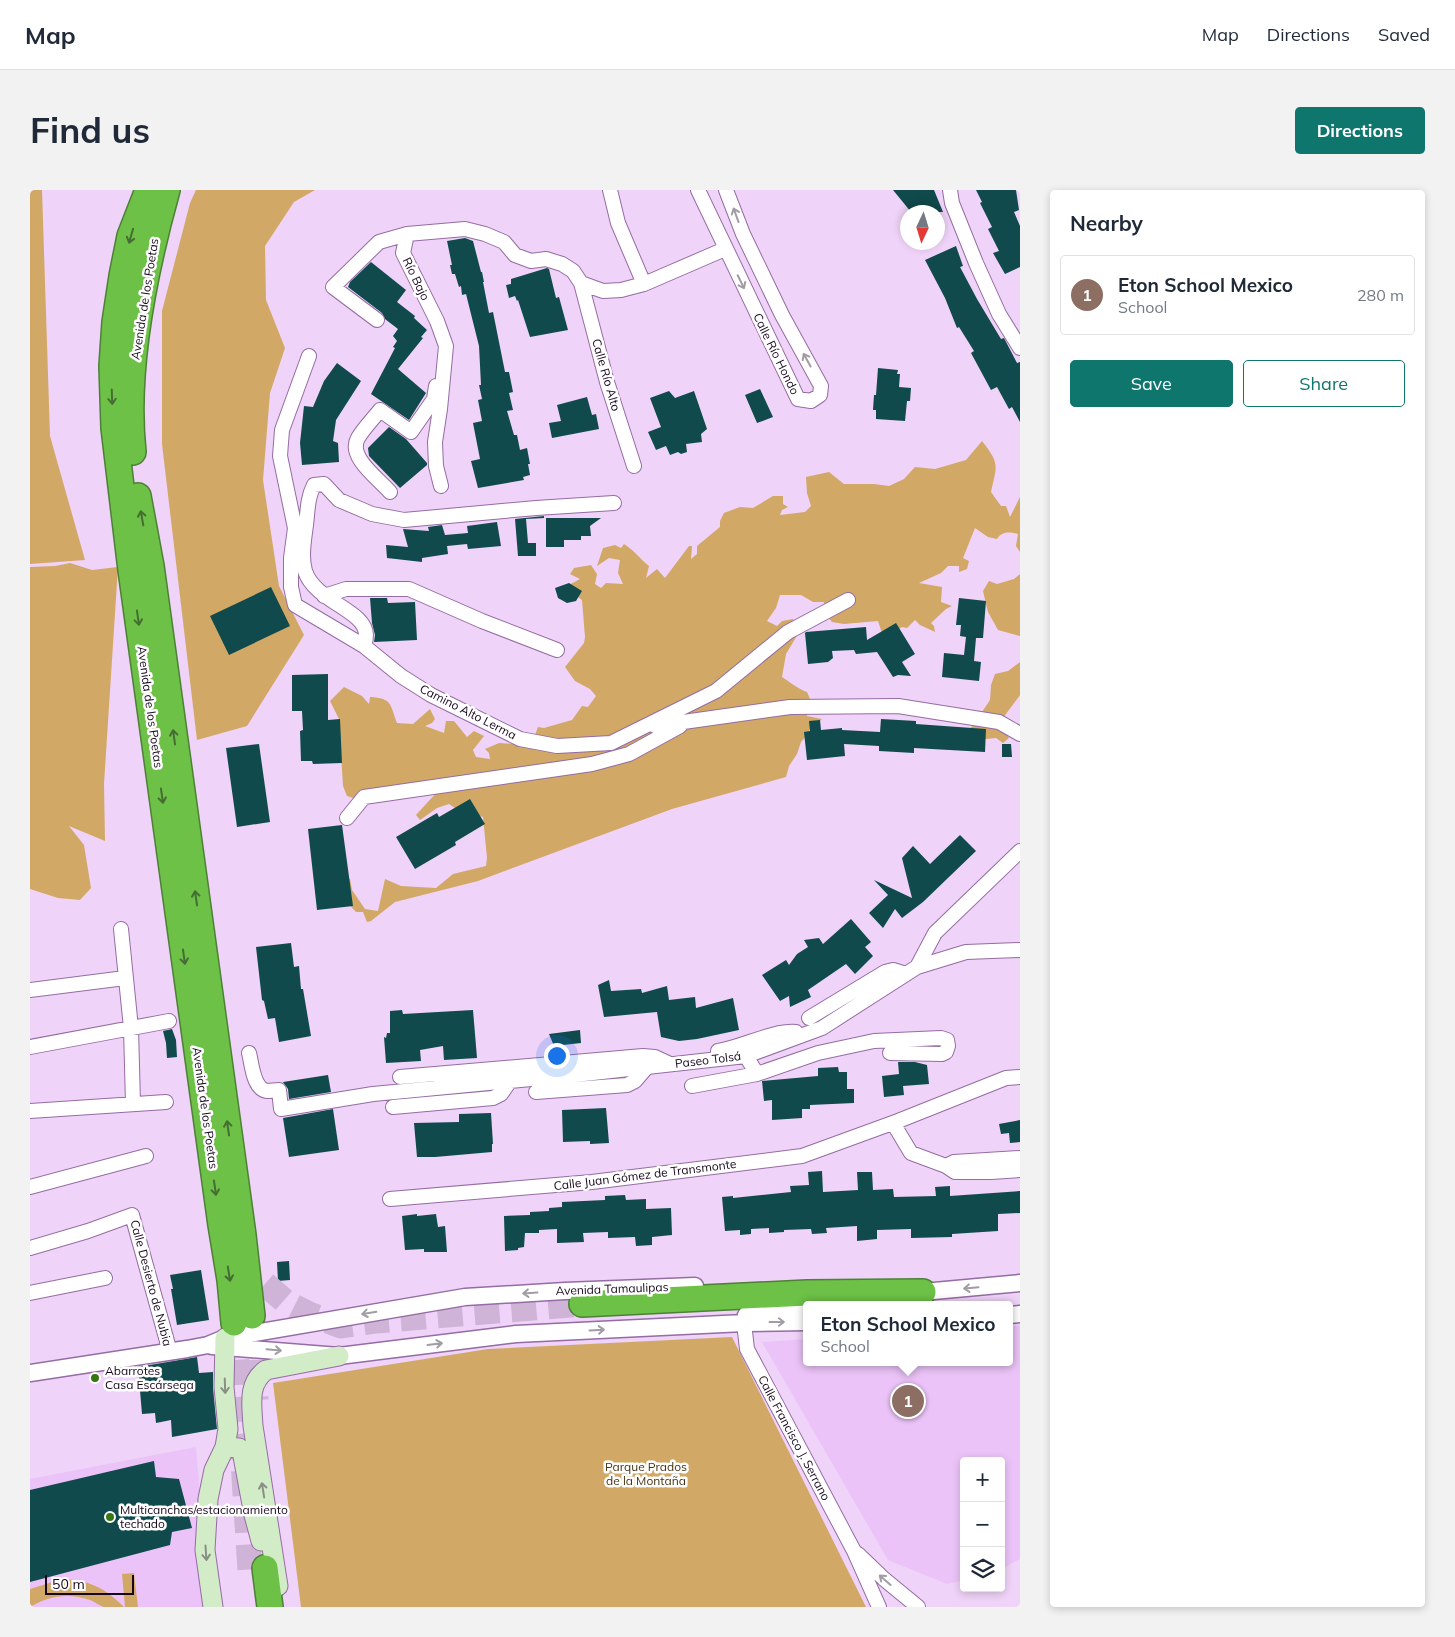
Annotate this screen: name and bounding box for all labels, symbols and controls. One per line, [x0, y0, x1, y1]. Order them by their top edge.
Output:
text: Map [25, 20, 76, 50]
text: Map [1202, 23, 1239, 46]
text: Directions [1267, 23, 1350, 46]
text: Saved [1378, 23, 1430, 46]
button: Directions [1295, 107, 1425, 154]
text: Find us [30, 108, 150, 152]
north arrow [900, 205, 945, 250]
one-way arrow [731, 207, 740, 223]
text: Nearby [1070, 210, 1143, 236]
one-way arrow [126, 227, 136, 243]
street label: Avenida de los Poetas [128, 237, 162, 361]
street label: Río Bajo [400, 255, 433, 303]
text: Eton School Mexico [1118, 273, 1293, 297]
one-way arrow [736, 274, 746, 289]
text: 1 [1082, 285, 1092, 305]
text: 280 m [1357, 285, 1404, 305]
text: School [1118, 297, 1167, 317]
street label: Calle Río Hondo [750, 311, 803, 397]
street label: Calle Río Alto [589, 337, 624, 413]
one-way arrow [802, 353, 812, 368]
button: Save [1070, 360, 1233, 407]
button: Share [1243, 360, 1405, 407]
one-way arrow [108, 388, 117, 404]
one-way arrow [137, 511, 147, 527]
one-way arrow [133, 610, 143, 626]
street label: Avenida de los Poetas [135, 645, 166, 769]
street label: Camino Alto Lerma [417, 681, 519, 742]
one-way arrow [169, 729, 179, 745]
one-way arrow [157, 788, 167, 804]
one-way arrow [191, 890, 201, 906]
one-way arrow [179, 949, 189, 965]
your location [544, 1043, 570, 1069]
street label: Avenida de los Poetas [190, 1046, 221, 1170]
street label: Paseo Tolsá [674, 1048, 742, 1071]
one-way arrow [223, 1121, 233, 1137]
street label: Calle Juan Gómez de Transmonte [553, 1156, 737, 1193]
one-way arrow [211, 1179, 221, 1195]
street label: Calle Desierto de Nubia [127, 1218, 176, 1348]
one-way arrow [224, 1265, 234, 1281]
street label: Avenida Tamaulipas [555, 1279, 669, 1298]
one-way arrow [964, 1283, 980, 1292]
one-way arrow [522, 1289, 538, 1298]
popup [803, 1301, 1013, 1366]
one-way arrow [361, 1308, 377, 1318]
text: Eton School Mexico [820, 1312, 996, 1336]
one-way arrow [768, 1318, 784, 1327]
one-way arrow [589, 1326, 605, 1335]
text: School [820, 1336, 870, 1356]
one-way arrow [427, 1339, 443, 1349]
one-way arrow [265, 1345, 281, 1355]
place label: Abarrotes Casa Escársega [105, 1363, 194, 1392]
marker: Abarrotes Casa Escársega [89, 1372, 101, 1384]
street label: Calle Francisco J. Serrano [755, 1373, 834, 1503]
one-way arrow [220, 1378, 229, 1394]
pin: 1 [892, 1382, 924, 1420]
map controls [960, 1457, 1005, 1592]
button: + [960, 1457, 1005, 1502]
park label: Parque Prados de la Montaña [605, 1459, 687, 1488]
one-way arrow [258, 1482, 268, 1498]
place label: Multicanchas/estacionamiento techado [120, 1502, 288, 1531]
button: − [960, 1502, 1005, 1547]
marker: Multicanchas/estacionamiento techado [104, 1511, 116, 1523]
one-way arrow [201, 1544, 210, 1560]
button: layers [960, 1547, 1005, 1592]
scale bar [45, 1572, 134, 1595]
one-way arrow [879, 1574, 892, 1585]
text: 50 m [52, 1575, 85, 1593]

